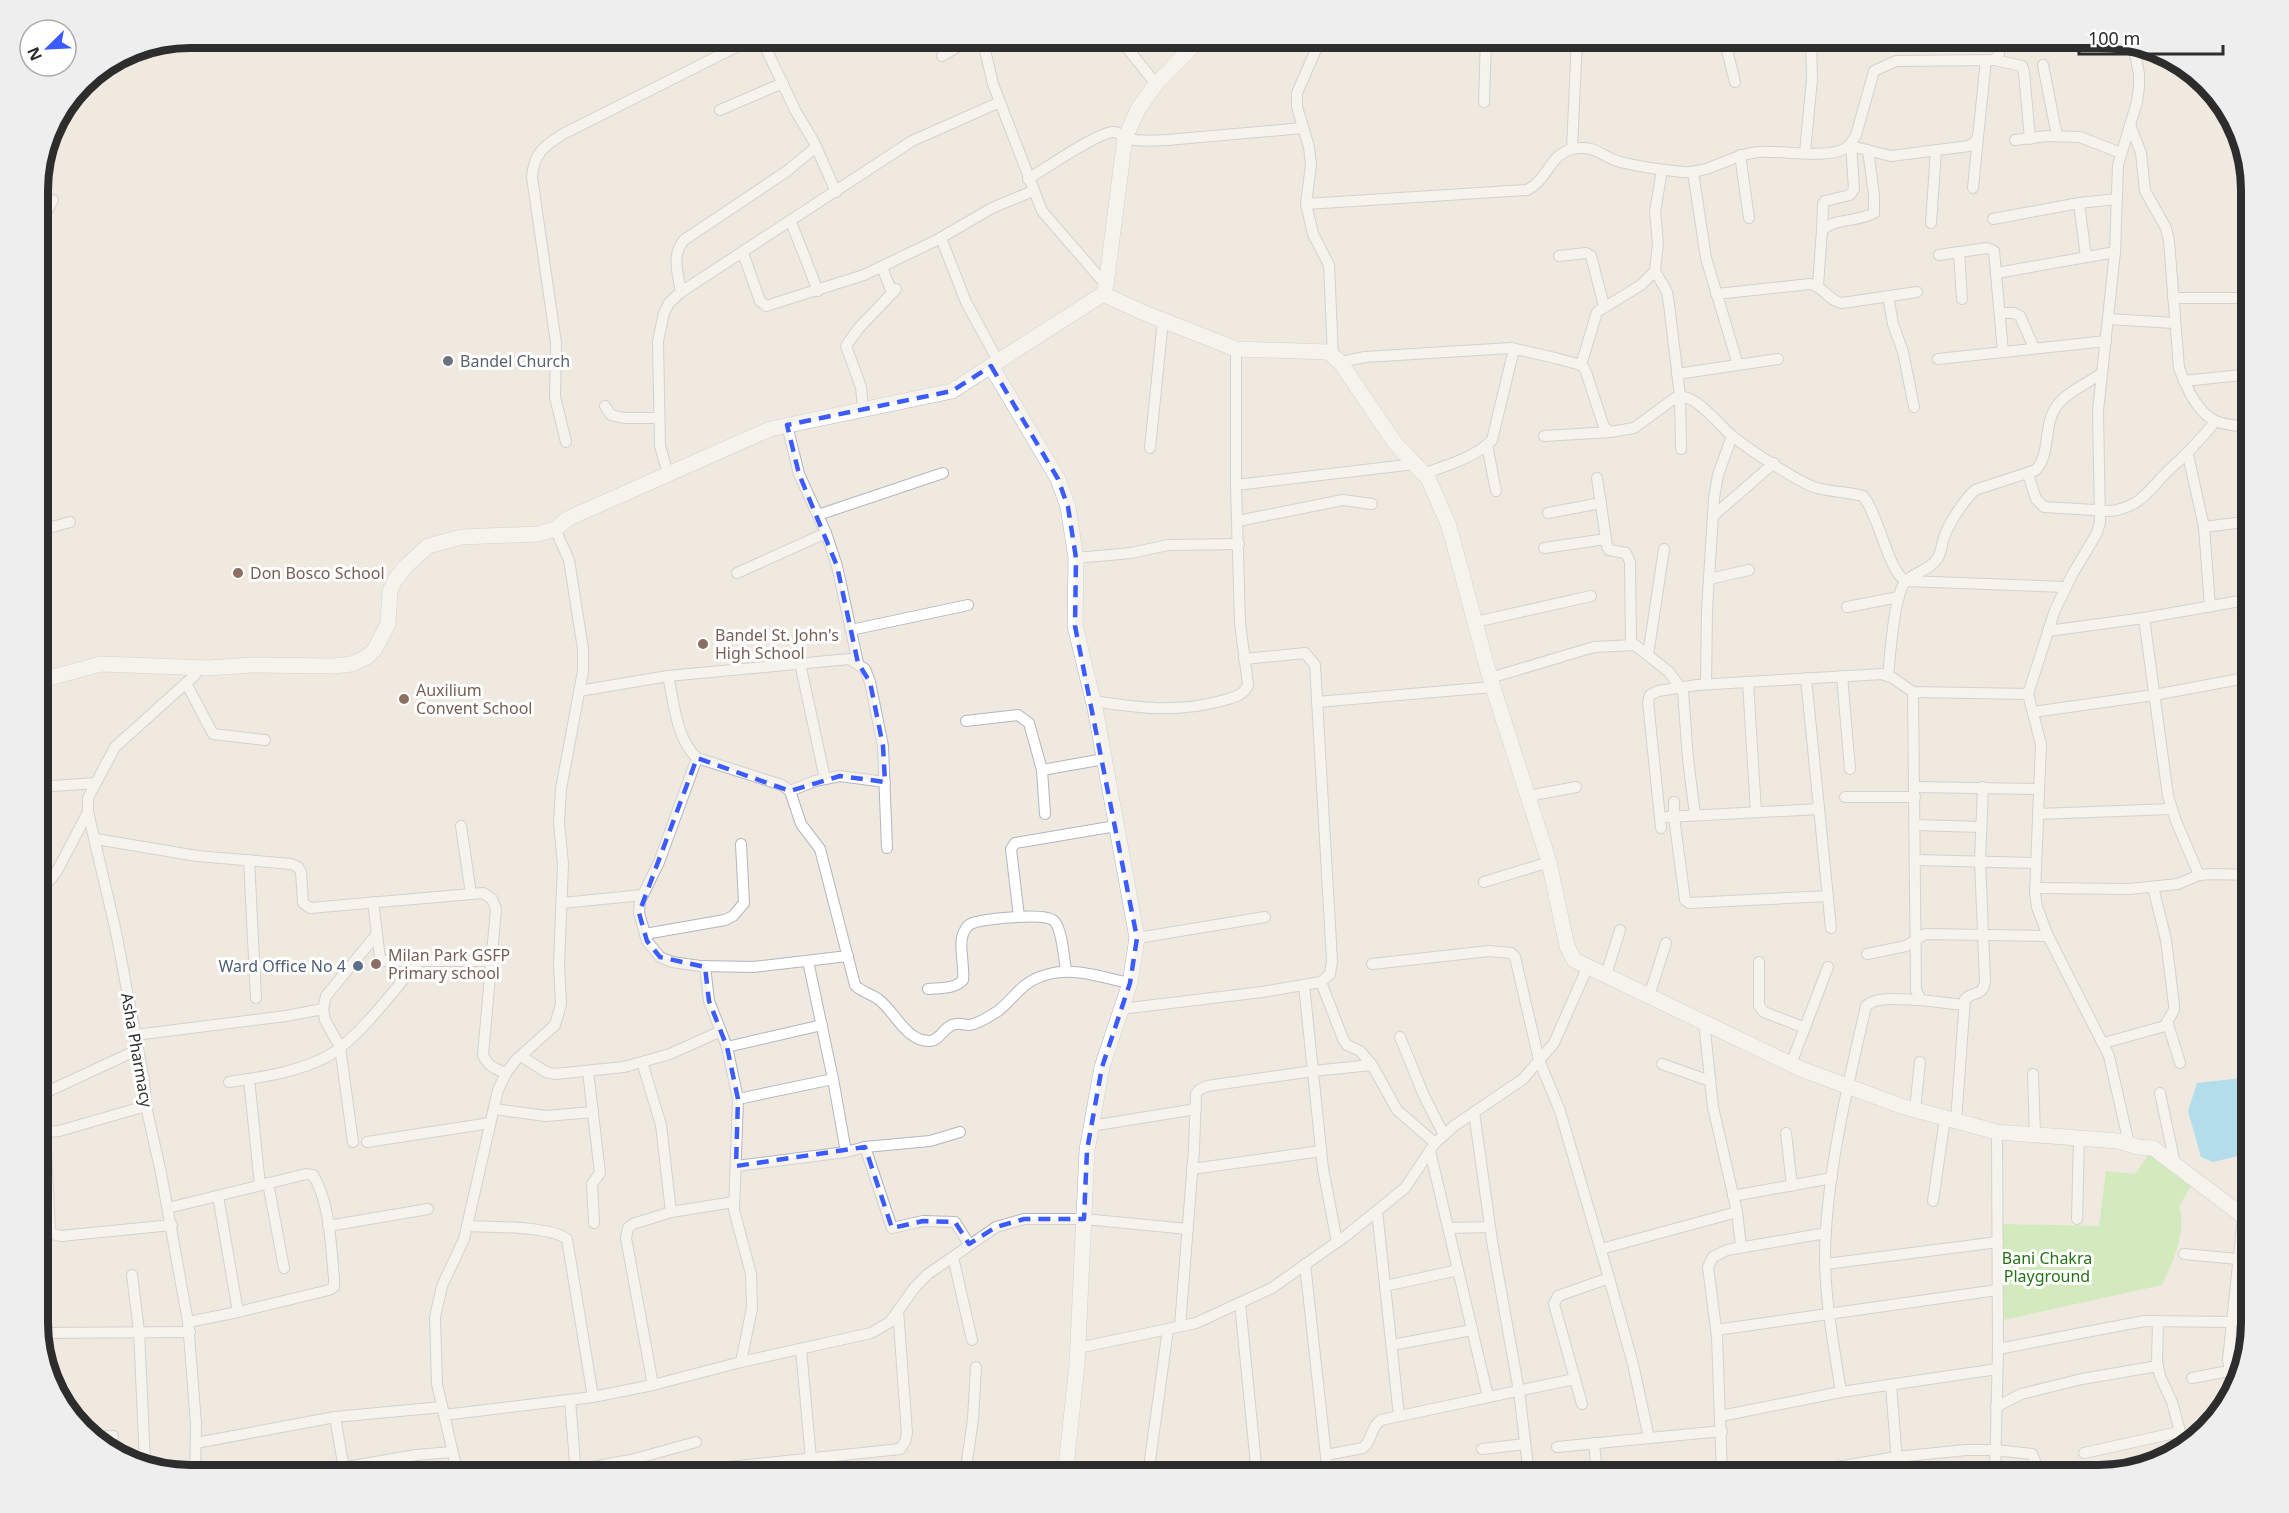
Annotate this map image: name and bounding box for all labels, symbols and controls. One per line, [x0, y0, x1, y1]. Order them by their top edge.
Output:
north arrow [18, 18, 78, 78]
scale bar [2079, 18, 2223, 56]
text: 100 m [2088, 26, 2140, 50]
text: N [22, 44, 47, 65]
place label: Bandel Church [460, 350, 570, 372]
marker: Bandel Church [441, 354, 455, 368]
place label: Don Bosco School [250, 562, 385, 584]
marker: Don Bosco School [231, 566, 245, 580]
place label: Bandel St. John's High School [715, 624, 839, 664]
marker: Bandel St. John's High School [696, 637, 710, 651]
place label: Auxilium Convent School [416, 679, 533, 719]
marker: Auxilium Convent School [397, 692, 411, 706]
place label: Milan Park GSFP Primary school [388, 944, 510, 984]
place label: Ward Office No 4 [219, 955, 346, 977]
marker: Milan Park GSFP Primary school [369, 957, 383, 971]
marker: Ward Office No 4 [351, 959, 365, 973]
street label: Asha Pharmacy [116, 991, 158, 1110]
park label: Bani Chakra Playground [2002, 1247, 2092, 1287]

